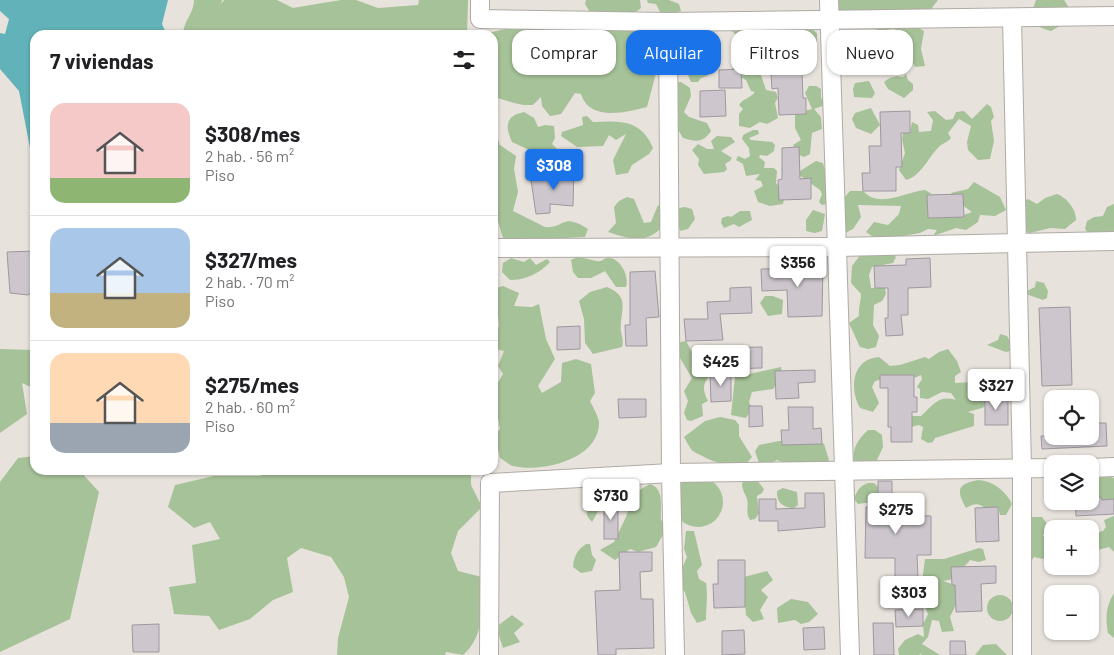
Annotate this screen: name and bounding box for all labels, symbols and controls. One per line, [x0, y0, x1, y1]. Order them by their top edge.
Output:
chip: Comprar [512, 30, 616, 75]
chip: Alquilar [626, 30, 721, 75]
chip: Filtros [731, 30, 817, 75]
chip: Nuevo [827, 30, 913, 75]
icon: filters [450, 46, 478, 74]
text: 7 viviendas [50, 48, 154, 73]
text: $308/mes [205, 121, 300, 146]
icon: home [90, 123, 150, 183]
text: 2 hab. · 56 m² [205, 146, 294, 165]
pin: $308 [524, 148, 584, 191]
text: $308 [536, 155, 572, 174]
text: Piso [205, 165, 235, 184]
pin: $356 [768, 246, 828, 288]
text: $327/mes [205, 247, 297, 272]
icon: home [90, 248, 150, 308]
text: $356 [780, 252, 816, 271]
text: 2 hab. · 70 m² [205, 272, 294, 291]
text: Piso [205, 291, 235, 310]
pin: $425 [691, 344, 751, 387]
text: $425 [703, 351, 739, 370]
pin: $327 [966, 368, 1026, 411]
text: $275/mes [205, 372, 299, 397]
icon: home [90, 373, 150, 433]
text: $327 [979, 375, 1013, 394]
map controls [1044, 390, 1099, 640]
button: locate [1044, 390, 1099, 445]
text: 2 hab. · 60 m² [205, 397, 295, 416]
text: Piso [205, 416, 235, 435]
button: layers [1044, 455, 1099, 510]
pin: $730 [581, 478, 641, 521]
text: $730 [594, 485, 628, 504]
pin: $275 [866, 492, 926, 535]
text: $275 [879, 499, 913, 518]
button: + [1044, 520, 1099, 575]
pin: $303 [879, 576, 939, 618]
text: $303 [891, 582, 927, 601]
button: − [1044, 585, 1099, 640]

